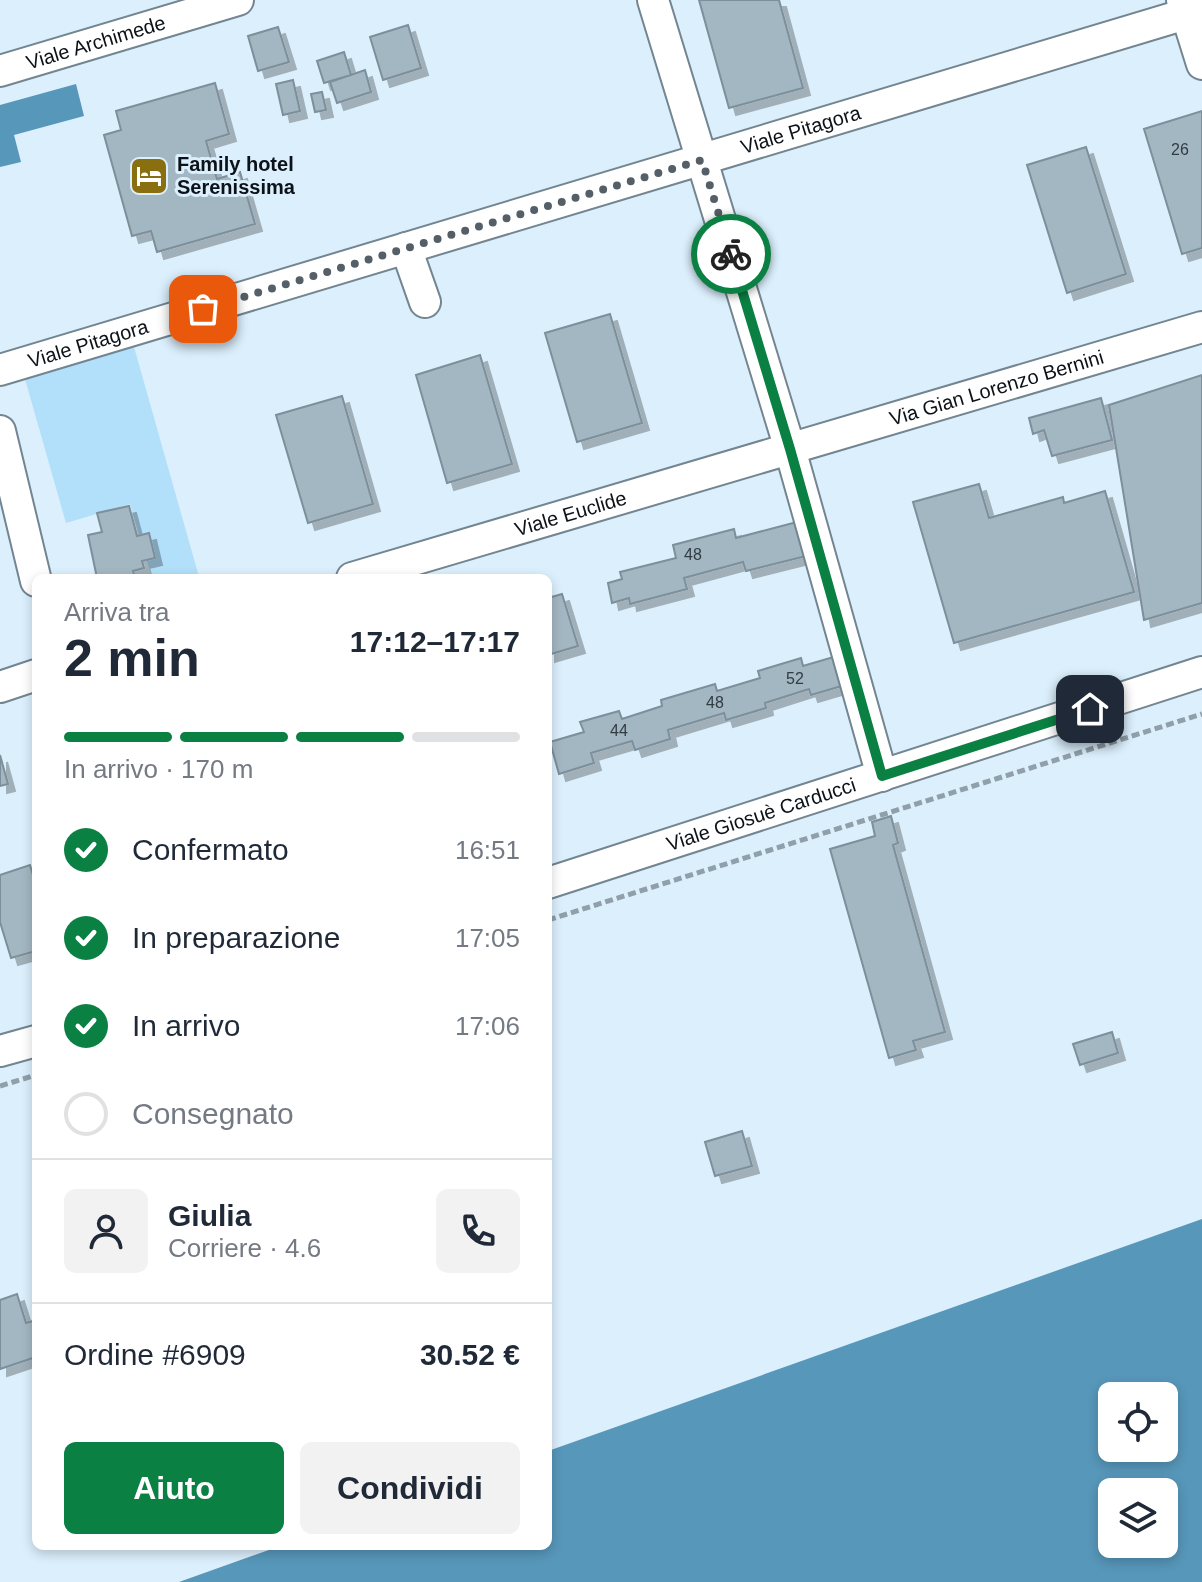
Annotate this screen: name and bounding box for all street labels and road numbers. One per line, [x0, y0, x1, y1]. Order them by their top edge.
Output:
street label: Viale Archimede [24, 11, 168, 74]
street label: Viale Pitagora [738, 101, 864, 158]
street label: Viale Pitagora [25, 315, 152, 372]
street label: Via Gian Lorenzo Bernini [887, 346, 1106, 430]
street label: Viale Euclide [512, 487, 629, 540]
street label: Viale Giosuè Carducci [664, 773, 859, 855]

